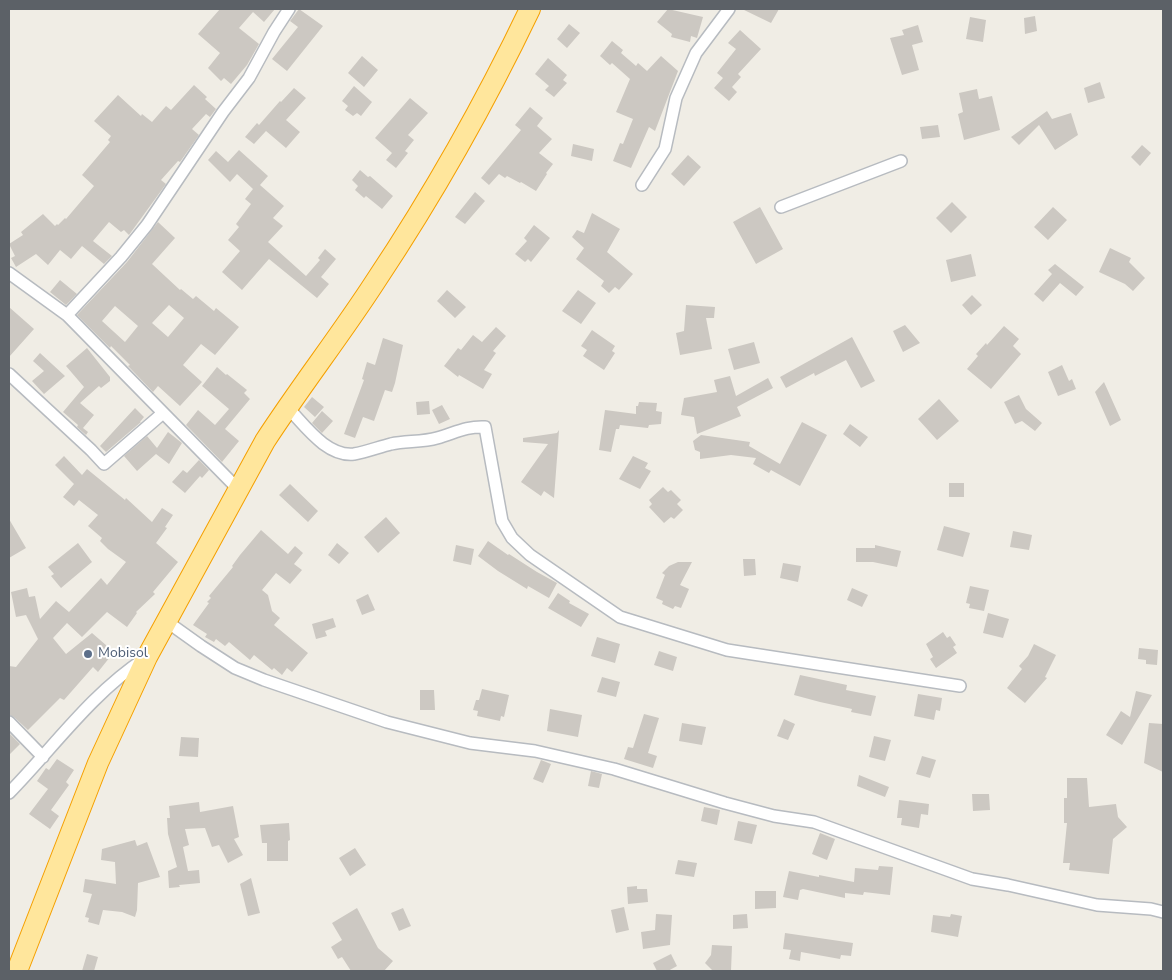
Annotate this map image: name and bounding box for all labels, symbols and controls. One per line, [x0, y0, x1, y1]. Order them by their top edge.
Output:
place label: Mobisol [98, 646, 148, 662]
marker: Mobisol [82, 648, 94, 660]

